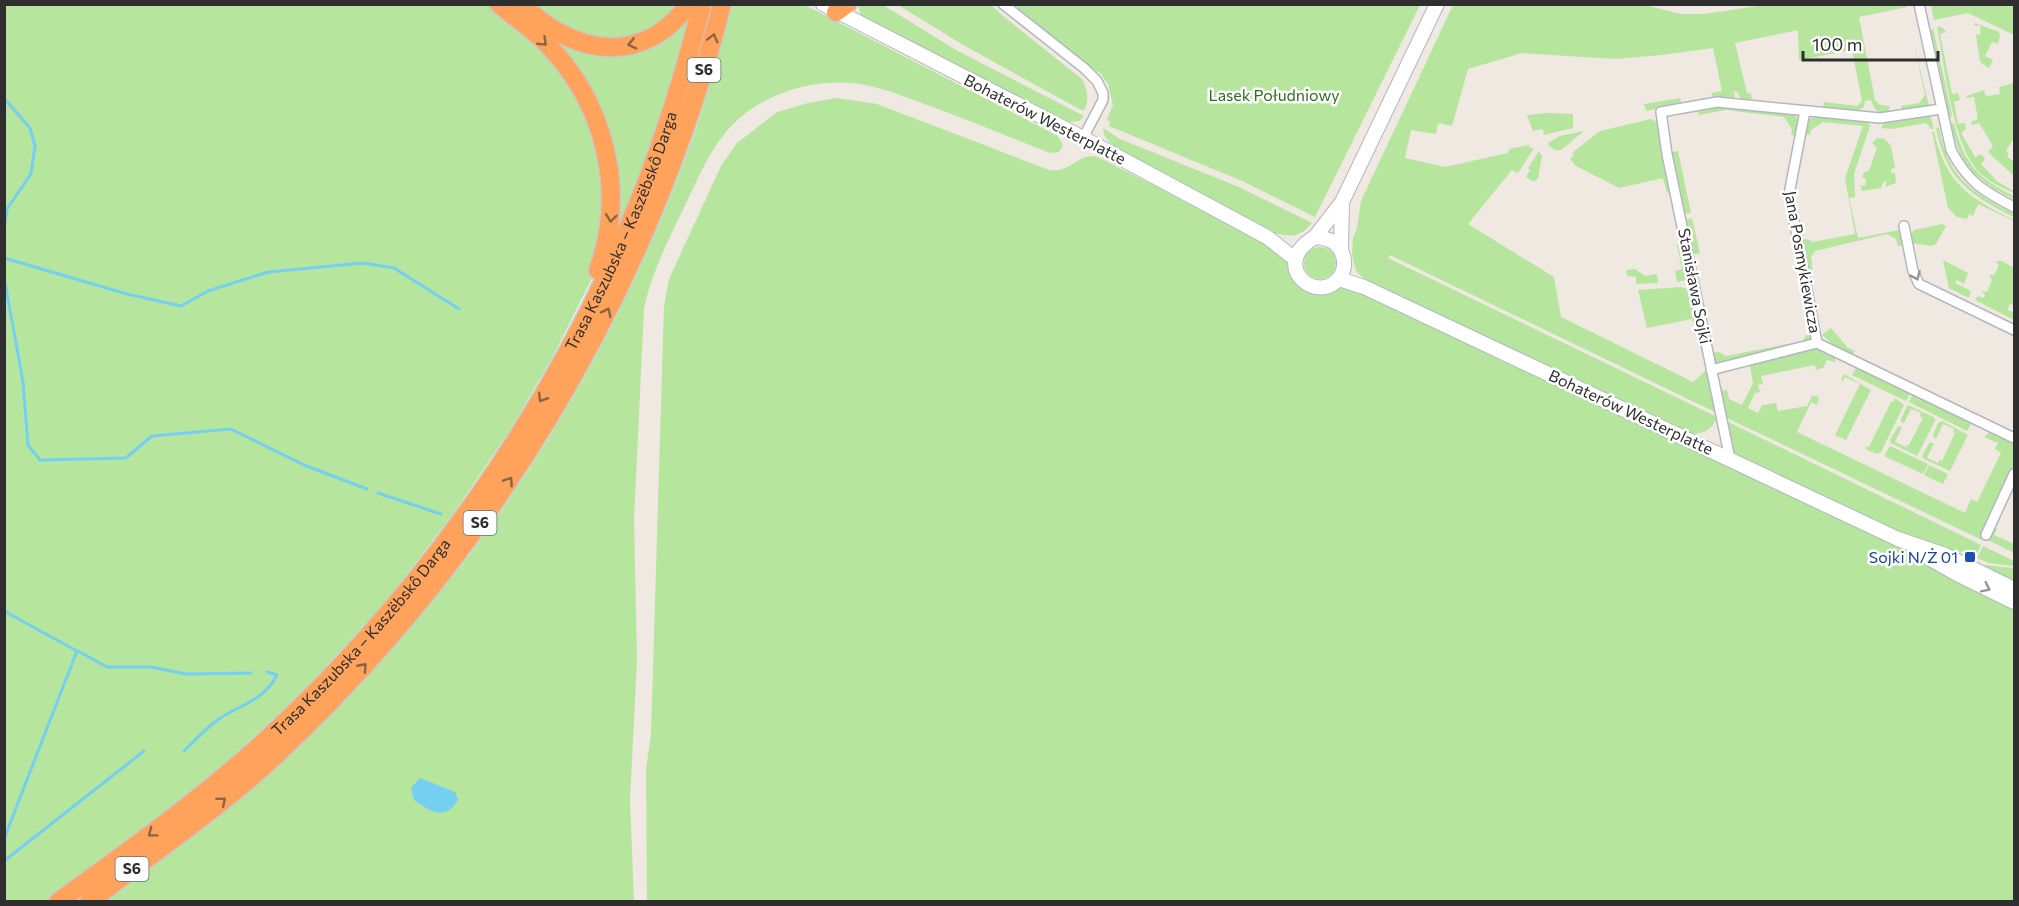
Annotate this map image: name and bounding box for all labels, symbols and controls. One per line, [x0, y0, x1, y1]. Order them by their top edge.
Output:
scale bar [1803, 24, 1938, 62]
text: 100 m [1812, 33, 1862, 55]
one-way arrow [706, 34, 718, 44]
one-way arrow [537, 35, 547, 46]
one-way arrow [628, 37, 638, 50]
road number: S6 [688, 58, 720, 82]
street label: Bohaterów Westerplatte [961, 69, 1129, 168]
park label: Lasek Południowy [1209, 85, 1339, 104]
street label: Trasa Kaszubska – Kaszëbskô Darga [560, 109, 680, 353]
street label: Jana Posmykiewicza [1782, 189, 1825, 335]
one-way arrow [605, 214, 617, 223]
street label: Stanisława Sojki [1675, 226, 1716, 345]
one-way arrow [1909, 269, 1921, 280]
one-way arrow [599, 307, 611, 318]
street label: Bohaterów Westerplatte [1546, 365, 1716, 458]
one-way arrow [538, 392, 549, 403]
one-way arrow [502, 476, 513, 487]
road number: S6 [464, 511, 496, 535]
street label: Trasa Kaszubska – Kaszëbskô Darga [267, 534, 454, 739]
place label: Sojki N/Ż 01 [1869, 547, 1958, 566]
marker: Sojki N/Ż 01 [1963, 550, 1977, 564]
one-way arrow [1979, 580, 1990, 592]
one-way arrow [356, 663, 367, 673]
one-way arrow [215, 797, 226, 808]
one-way arrow [148, 825, 159, 836]
road number: S6 [116, 857, 148, 881]

